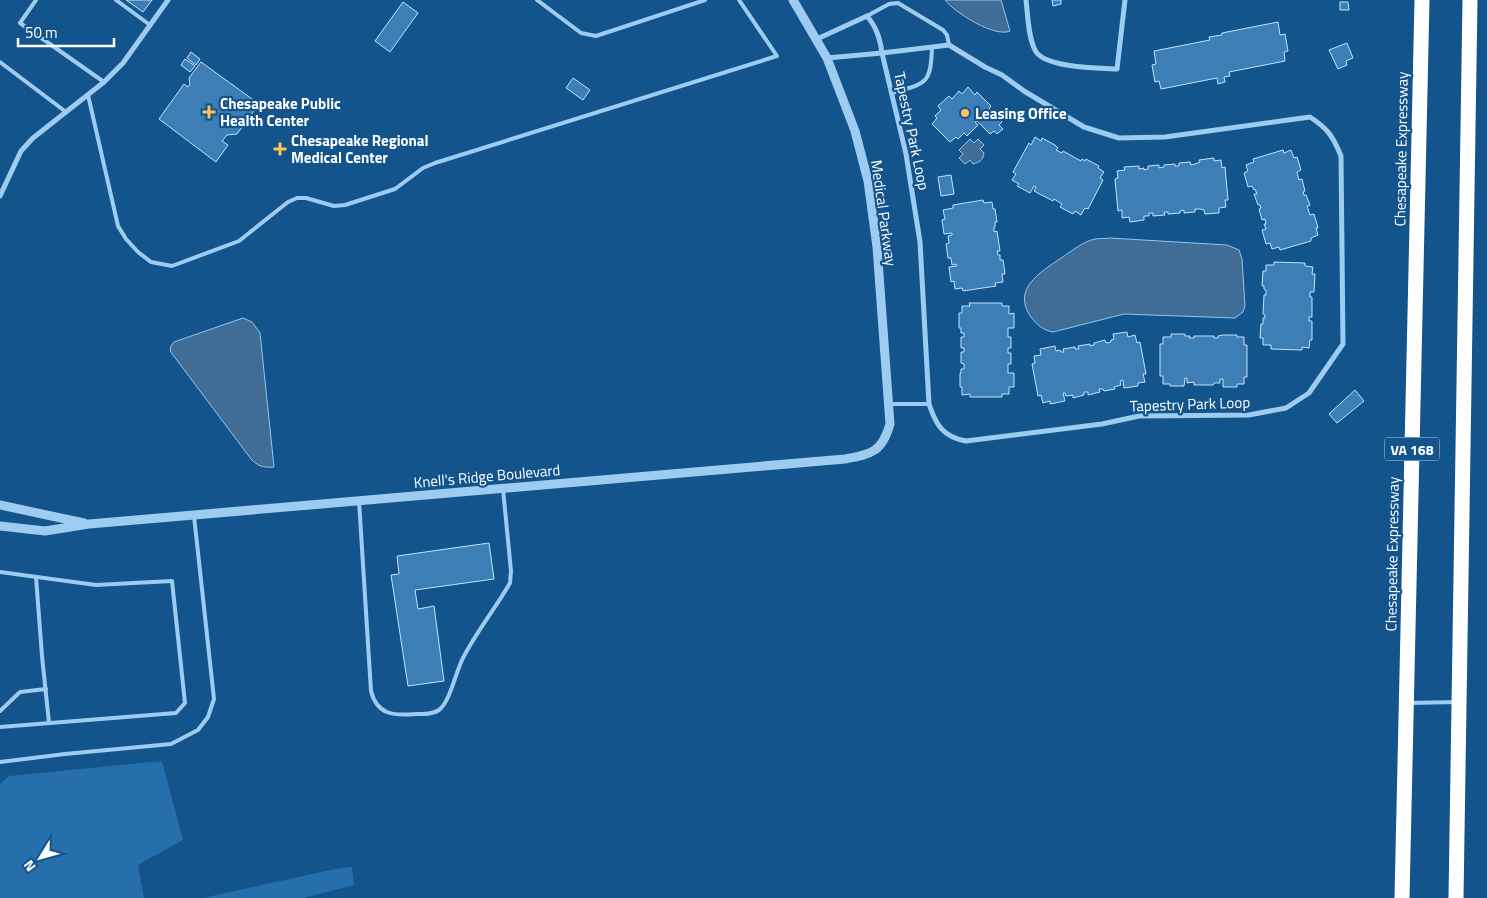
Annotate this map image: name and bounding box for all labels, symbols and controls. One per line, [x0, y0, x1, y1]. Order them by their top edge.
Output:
scale bar [18, 15, 114, 47]
text: 50 m [25, 21, 58, 44]
street label: Tapestry Park Loop [888, 70, 936, 192]
street label: Chesapeake Expressway [1388, 71, 1414, 227]
place label: Chesapeake Public Health Center [220, 92, 341, 132]
place label: Leasing Office [975, 102, 1067, 125]
marker: Chesapeake Public Health Center [202, 105, 216, 119]
marker: Leasing Office [959, 107, 971, 119]
place label: Chesapeake Regional Medical Center [291, 129, 429, 169]
marker: Chesapeake Regional Medical Center [273, 142, 287, 156]
street label: Medical Parkway [865, 158, 903, 268]
street label: Tapestry Park Loop [1129, 390, 1251, 418]
road number: VA 168 [1384, 438, 1440, 460]
street label: Knell's Ridge Boulevard [413, 458, 561, 494]
street label: Chesapeake Expressway [1379, 476, 1405, 632]
north arrow [15, 833, 65, 883]
text: N [18, 856, 41, 876]

